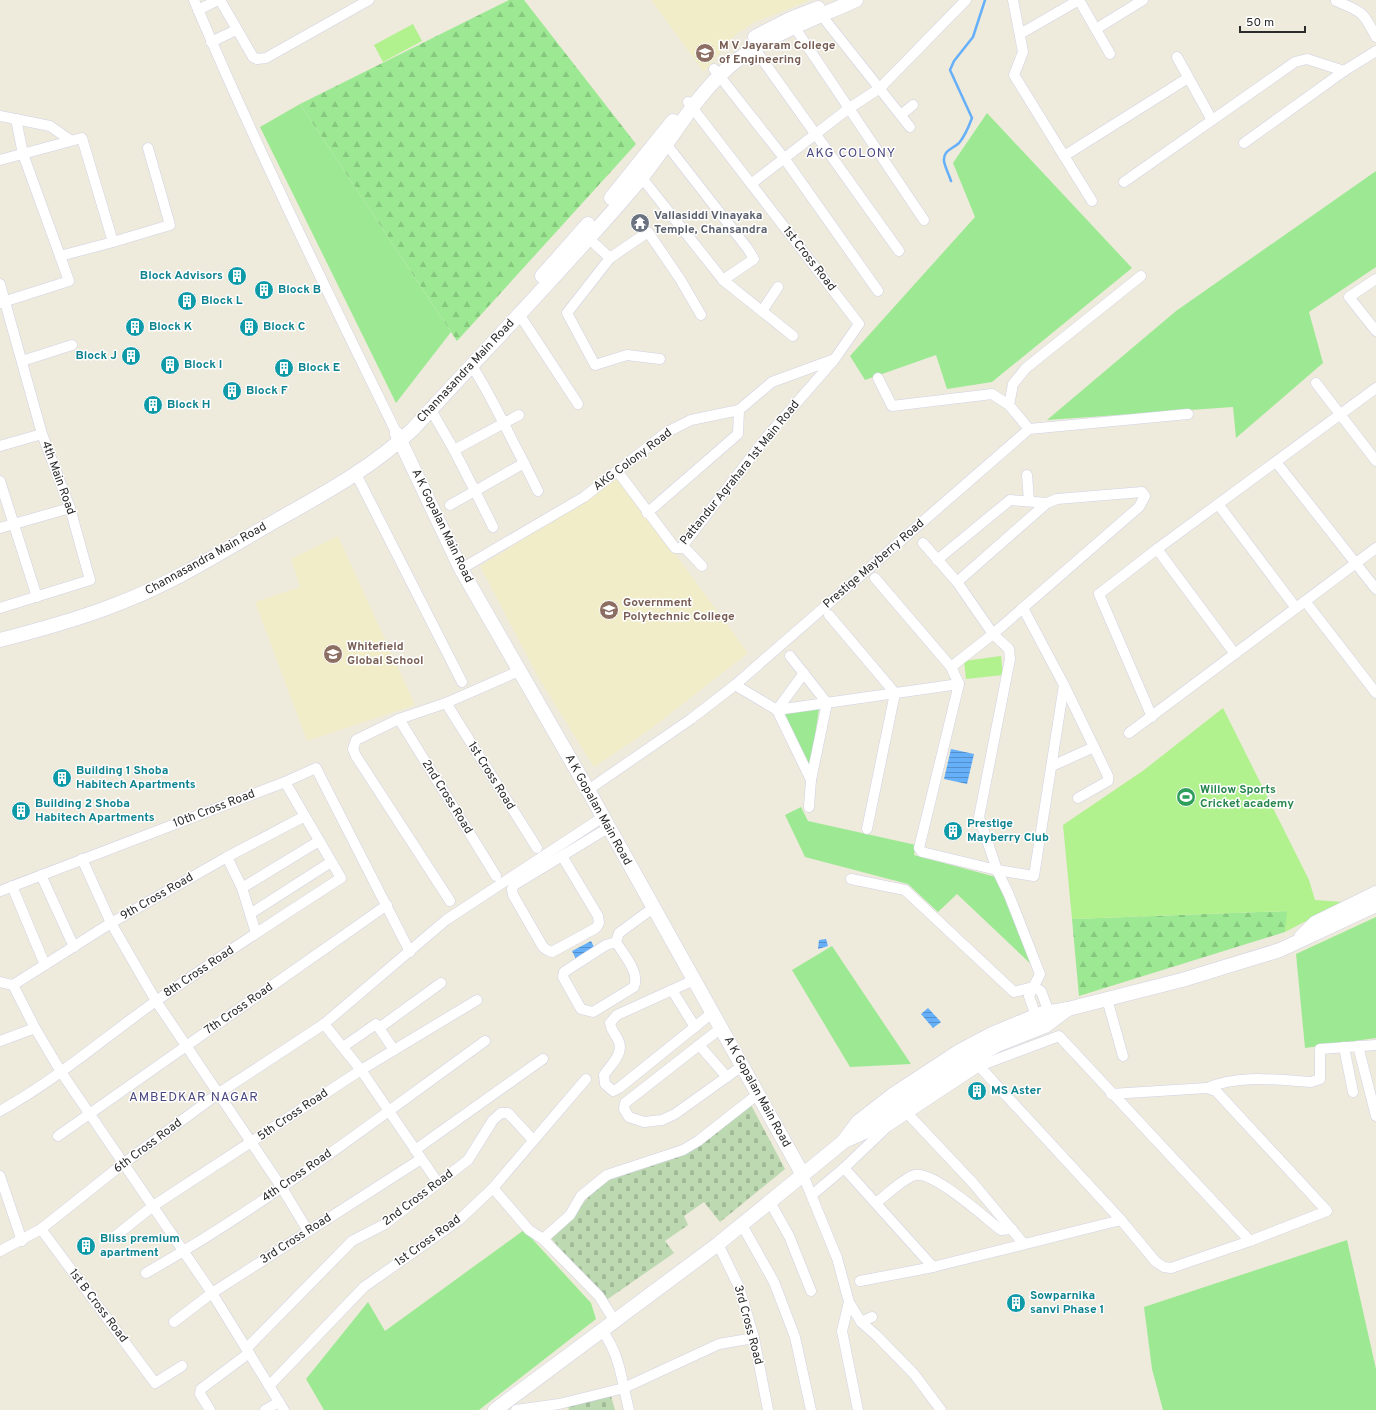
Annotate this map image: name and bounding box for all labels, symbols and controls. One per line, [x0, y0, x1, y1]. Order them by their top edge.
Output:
scale bar [1240, 8, 1305, 34]
text: 50 m [1246, 15, 1274, 31]
place label: M V Jayaram College of Engineering [719, 38, 836, 68]
school or university icon: M V Jayaram College of Engineering [694, 42, 716, 64]
district label: AKG COLONY [806, 146, 896, 162]
place label: Vallasiddi Vinayaka Temple, Chansandra [654, 208, 767, 238]
temple icon: Vallasiddi Vinayaka Temple, Chansandra [629, 212, 651, 234]
street label: 1st Cross Road [779, 223, 839, 295]
building icon: Block Advisors [226, 265, 248, 287]
place label: Block Advisors [140, 268, 223, 284]
building icon: Block B [253, 279, 275, 301]
place label: Block B [278, 282, 321, 298]
building icon: Block L [176, 290, 198, 312]
place label: Block L [201, 293, 243, 309]
building icon: Block K [124, 316, 146, 338]
building icon: Block C [238, 316, 260, 338]
street label: Channasandra Main Road [414, 316, 518, 426]
place label: Block K [149, 319, 193, 335]
place label: Block C [263, 319, 306, 335]
building icon: Block J [120, 345, 142, 367]
place label: Block J [75, 348, 117, 364]
building icon: Block I [159, 354, 181, 376]
place label: Block I [184, 357, 222, 373]
building icon: Block E [273, 357, 295, 379]
place label: Block E [298, 360, 340, 376]
building icon: Block F [221, 380, 243, 402]
place label: Block F [246, 383, 288, 399]
building icon: Block H [142, 394, 164, 416]
place label: Block H [167, 397, 211, 413]
street label: Pattandur Agrahara 1st Main Road [677, 397, 803, 549]
street label: AKG Colony Road [590, 425, 676, 495]
street label: 4th Main Road [37, 439, 79, 517]
street label: A K Gopalan Main Road [408, 467, 476, 585]
street label: Prestige Mayberry Road [820, 516, 928, 612]
street label: Channasandra Main Road [143, 519, 269, 599]
place label: Government Polytechnic College [623, 595, 735, 625]
school or university icon: Government Polytechnic College [598, 599, 620, 621]
place label: Whitefield Global School [347, 639, 424, 669]
school or university icon: Whitefield Global School [322, 643, 344, 665]
street label: 1st Cross Road [464, 739, 518, 813]
street label: A K Gopalan Main Road [561, 752, 635, 868]
street label: 2nd Cross Road [418, 757, 476, 837]
place label: Building 1 Shoba Habitech Apartments [76, 763, 196, 793]
building icon: Building 1 Shoba Habitech Apartments [51, 767, 73, 789]
place label: Willow Sports Cricket academy [1200, 782, 1294, 812]
street label: 10th Cross Road [171, 786, 257, 832]
sports icon: Willow Sports Cricket academy [1175, 786, 1197, 808]
place label: Building 2 Shoba Habitech Apartments [35, 796, 155, 826]
building icon: Building 2 Shoba Habitech Apartments [10, 800, 32, 822]
place label: Prestige Mayberry Club [967, 816, 1049, 846]
building icon: Prestige Mayberry Club [942, 820, 964, 842]
street label: 9th Cross Road [118, 870, 196, 924]
street label: 8th Cross Road [161, 943, 237, 1001]
street label: 7th Cross Road [202, 979, 276, 1039]
street label: A K Gopalan Main Road [720, 1034, 794, 1150]
building icon: MS Aster [966, 1080, 988, 1102]
place label: MS Aster [991, 1083, 1041, 1099]
street label: 5th Cross Road [255, 1085, 331, 1145]
district label: AMBEDKAR NAGAR [129, 1090, 259, 1106]
street label: 6th Cross Road [111, 1115, 185, 1177]
street label: 4th Cross Road [259, 1146, 335, 1206]
street label: 2nd Cross Road [379, 1166, 457, 1230]
street label: 3rd Cross Road [257, 1210, 335, 1268]
street label: 1st Cross Road [392, 1212, 464, 1270]
place label: Bliss premium apartment [100, 1231, 180, 1261]
building icon: Bliss premium apartment [75, 1235, 97, 1257]
street label: 1st B Cross Road [65, 1266, 131, 1346]
street label: 3rd Cross Road [730, 1283, 766, 1367]
place label: Sowparnika sanvi Phase 1 [1030, 1288, 1104, 1318]
building icon: Sowparnika sanvi Phase 1 [1005, 1292, 1027, 1314]

